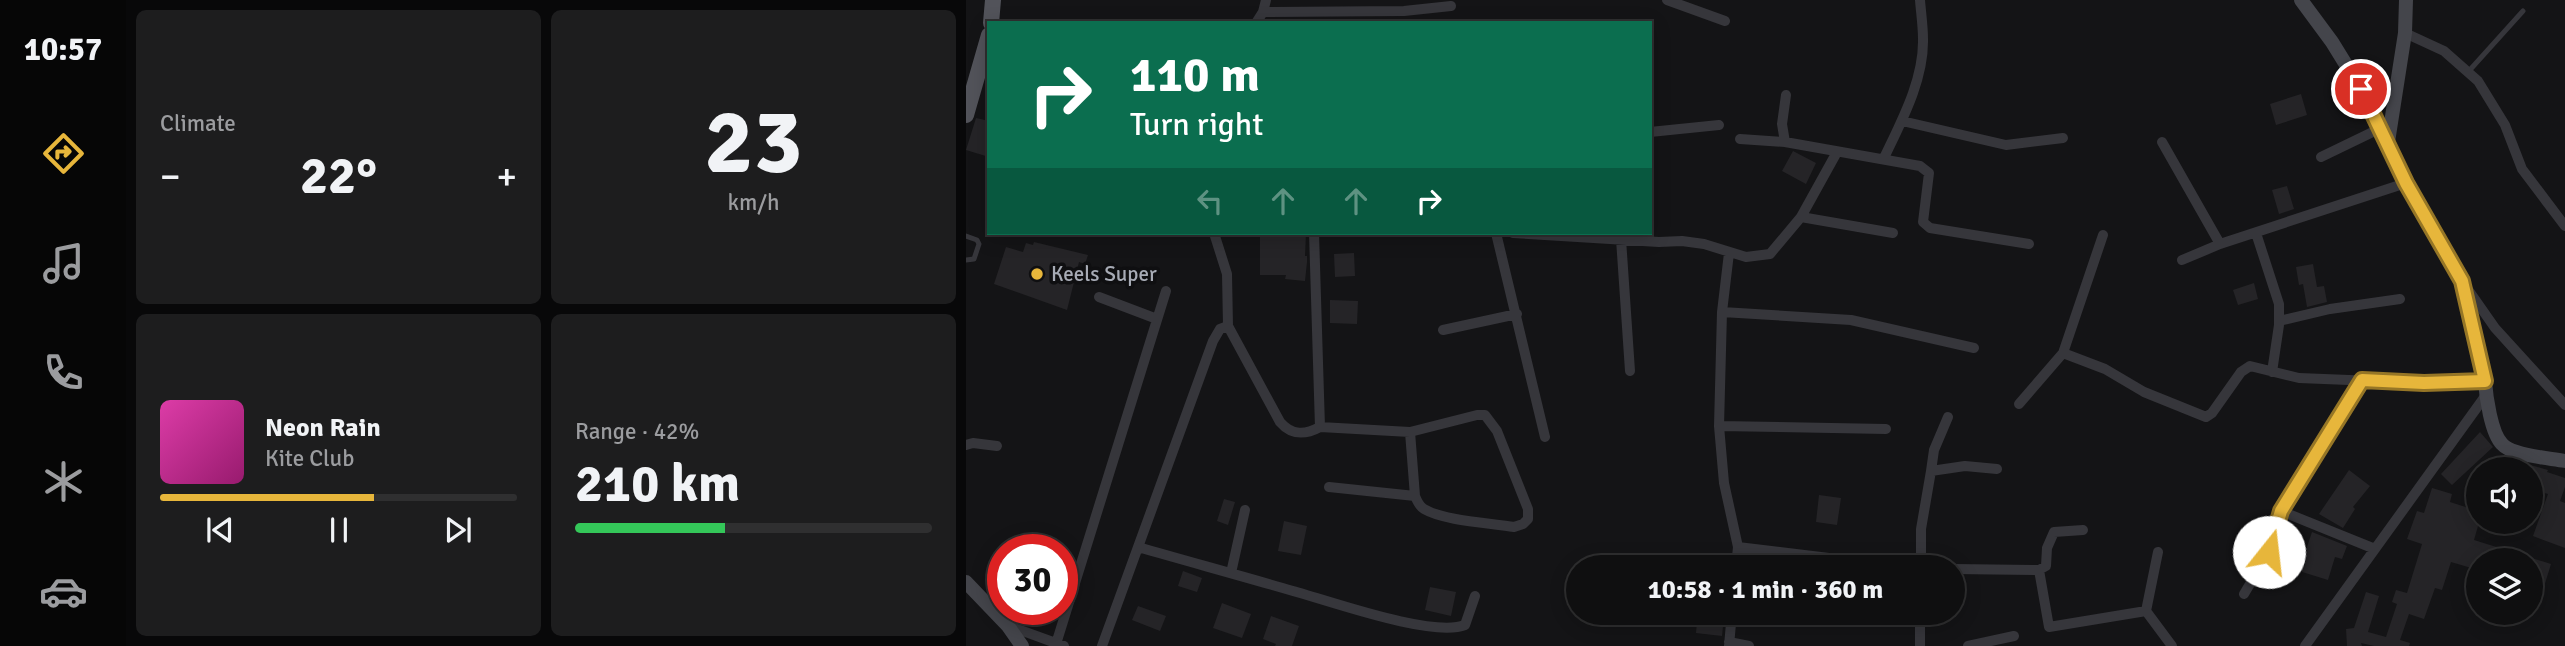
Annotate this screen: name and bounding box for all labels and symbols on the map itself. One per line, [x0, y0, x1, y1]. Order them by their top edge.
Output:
pin [2331, 59, 2391, 119]
place label: Keels Super [1051, 261, 1157, 287]
marker: Keels Super [1029, 266, 1045, 282]
position arrow [2232, 515, 2306, 589]
speed limit sign: 30 [987, 534, 1078, 625]

